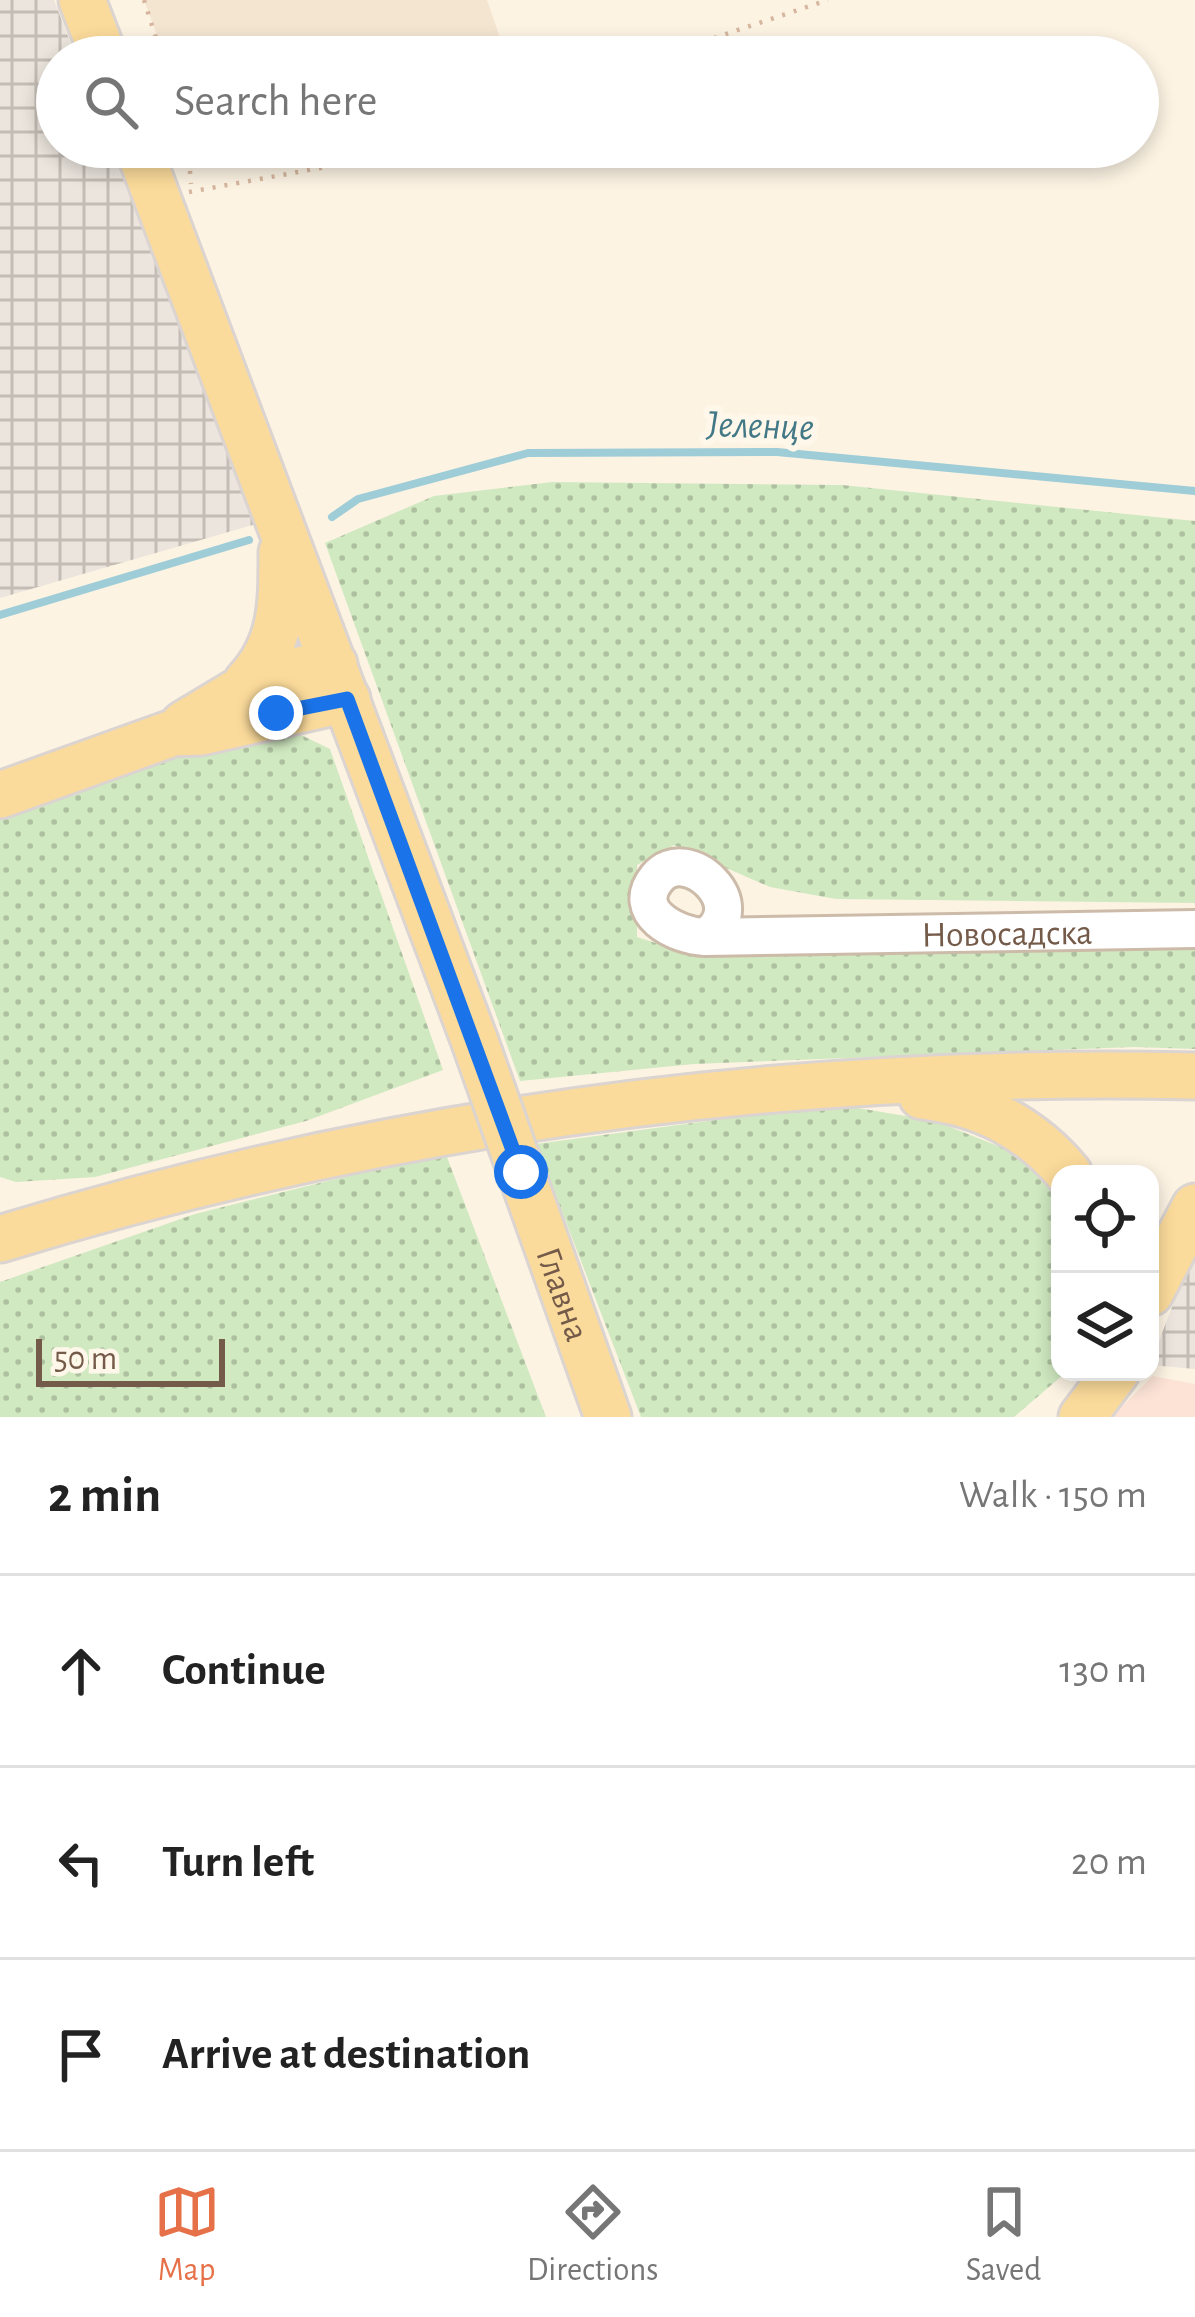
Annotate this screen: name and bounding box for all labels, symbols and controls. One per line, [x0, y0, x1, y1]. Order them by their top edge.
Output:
search box [36, 36, 1159, 168]
icon: search [78, 69, 144, 135]
text: Search here [174, 79, 377, 124]
water label: Јеленце [704, 405, 814, 448]
route end [249, 686, 303, 740]
street label: Новосадска [921, 915, 1093, 953]
route start [494, 1145, 548, 1199]
map controls [1051, 1165, 1159, 1381]
button: locate [1051, 1165, 1159, 1273]
street label: Главна [529, 1243, 595, 1346]
button: layers [1051, 1273, 1159, 1381]
scale bar [36, 1333, 225, 1386]
text: 50 m [54, 1343, 117, 1376]
text: 2 min [48, 1470, 161, 1521]
text: Walk · 150 m [959, 1476, 1147, 1515]
icon: ahead [48, 1638, 114, 1704]
text: Continue [162, 1648, 326, 1693]
text: 130 m [1059, 1651, 1147, 1690]
icon: left [48, 1830, 114, 1896]
text: Turn left [162, 1840, 314, 1885]
text: 20 m [1071, 1843, 1147, 1882]
icon: arrive [48, 2022, 114, 2088]
text: Arrive at destination [162, 2032, 530, 2077]
tab: Map [154, 2179, 220, 2291]
tab: Directions [527, 2179, 658, 2291]
tab: Saved [966, 2179, 1041, 2291]

